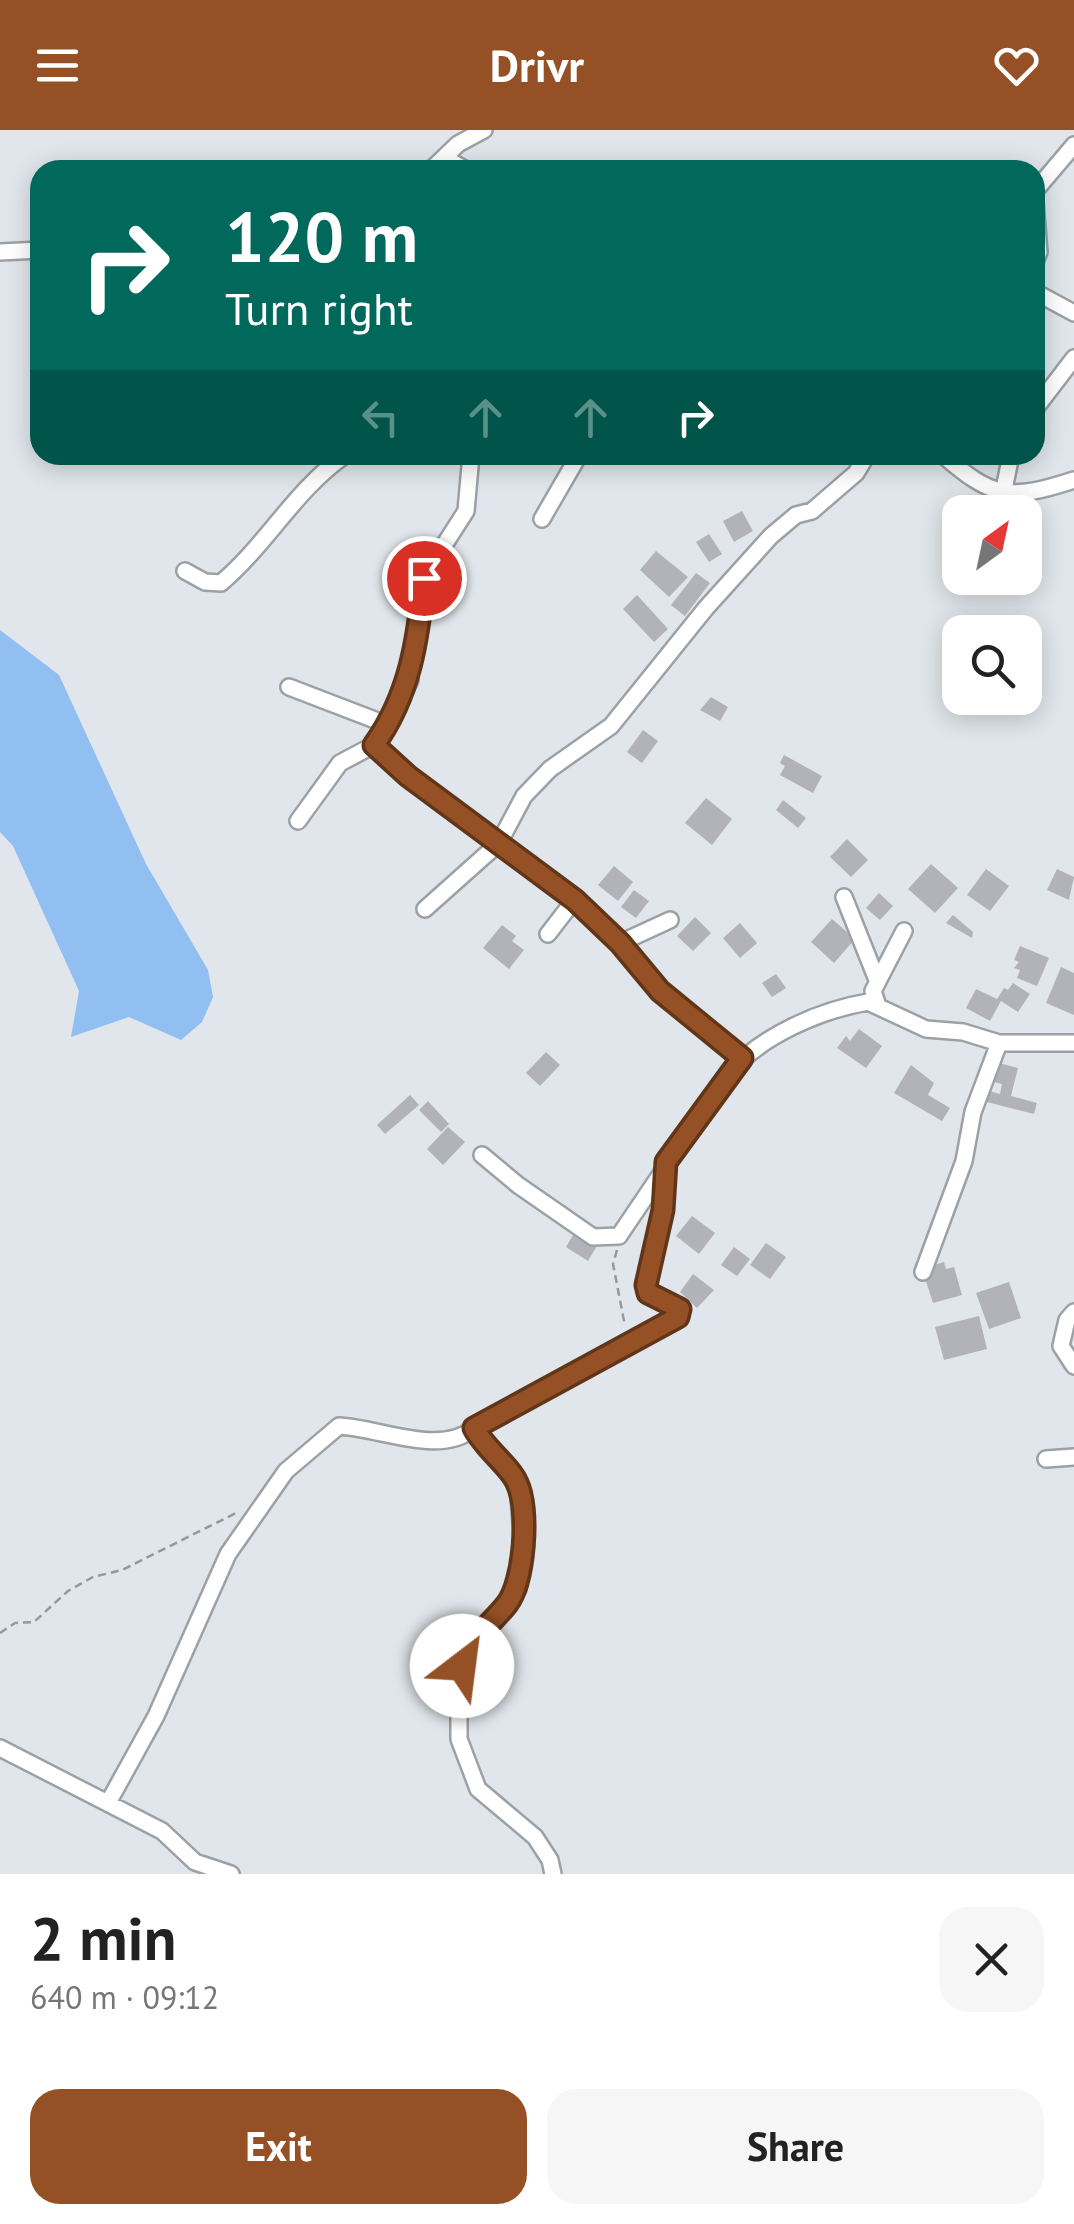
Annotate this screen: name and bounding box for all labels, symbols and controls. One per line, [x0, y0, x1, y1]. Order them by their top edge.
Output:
text: Drivr [490, 36, 584, 94]
icon: menu [30, 38, 85, 93]
icon: heart [989, 38, 1044, 93]
text: 120 m [225, 191, 418, 281]
icon: right [60, 200, 190, 330]
text: Turn right [225, 279, 413, 337]
icon: left [353, 390, 408, 445]
icon: ahead [458, 390, 513, 445]
icon: ahead [563, 390, 618, 445]
icon: right [668, 390, 723, 445]
north arrow [942, 495, 1042, 595]
map controls [942, 495, 1042, 715]
pin [382, 536, 467, 621]
icon: arrive [397, 551, 452, 606]
button: search [942, 615, 1042, 715]
position arrow [410, 1614, 514, 1718]
text: 2 min [30, 1899, 176, 1977]
button: close [939, 1907, 1044, 2012]
text: 640 m · 09:12 [30, 1976, 219, 2018]
button: Exit [30, 2089, 527, 2204]
button: Share [547, 2089, 1044, 2204]

